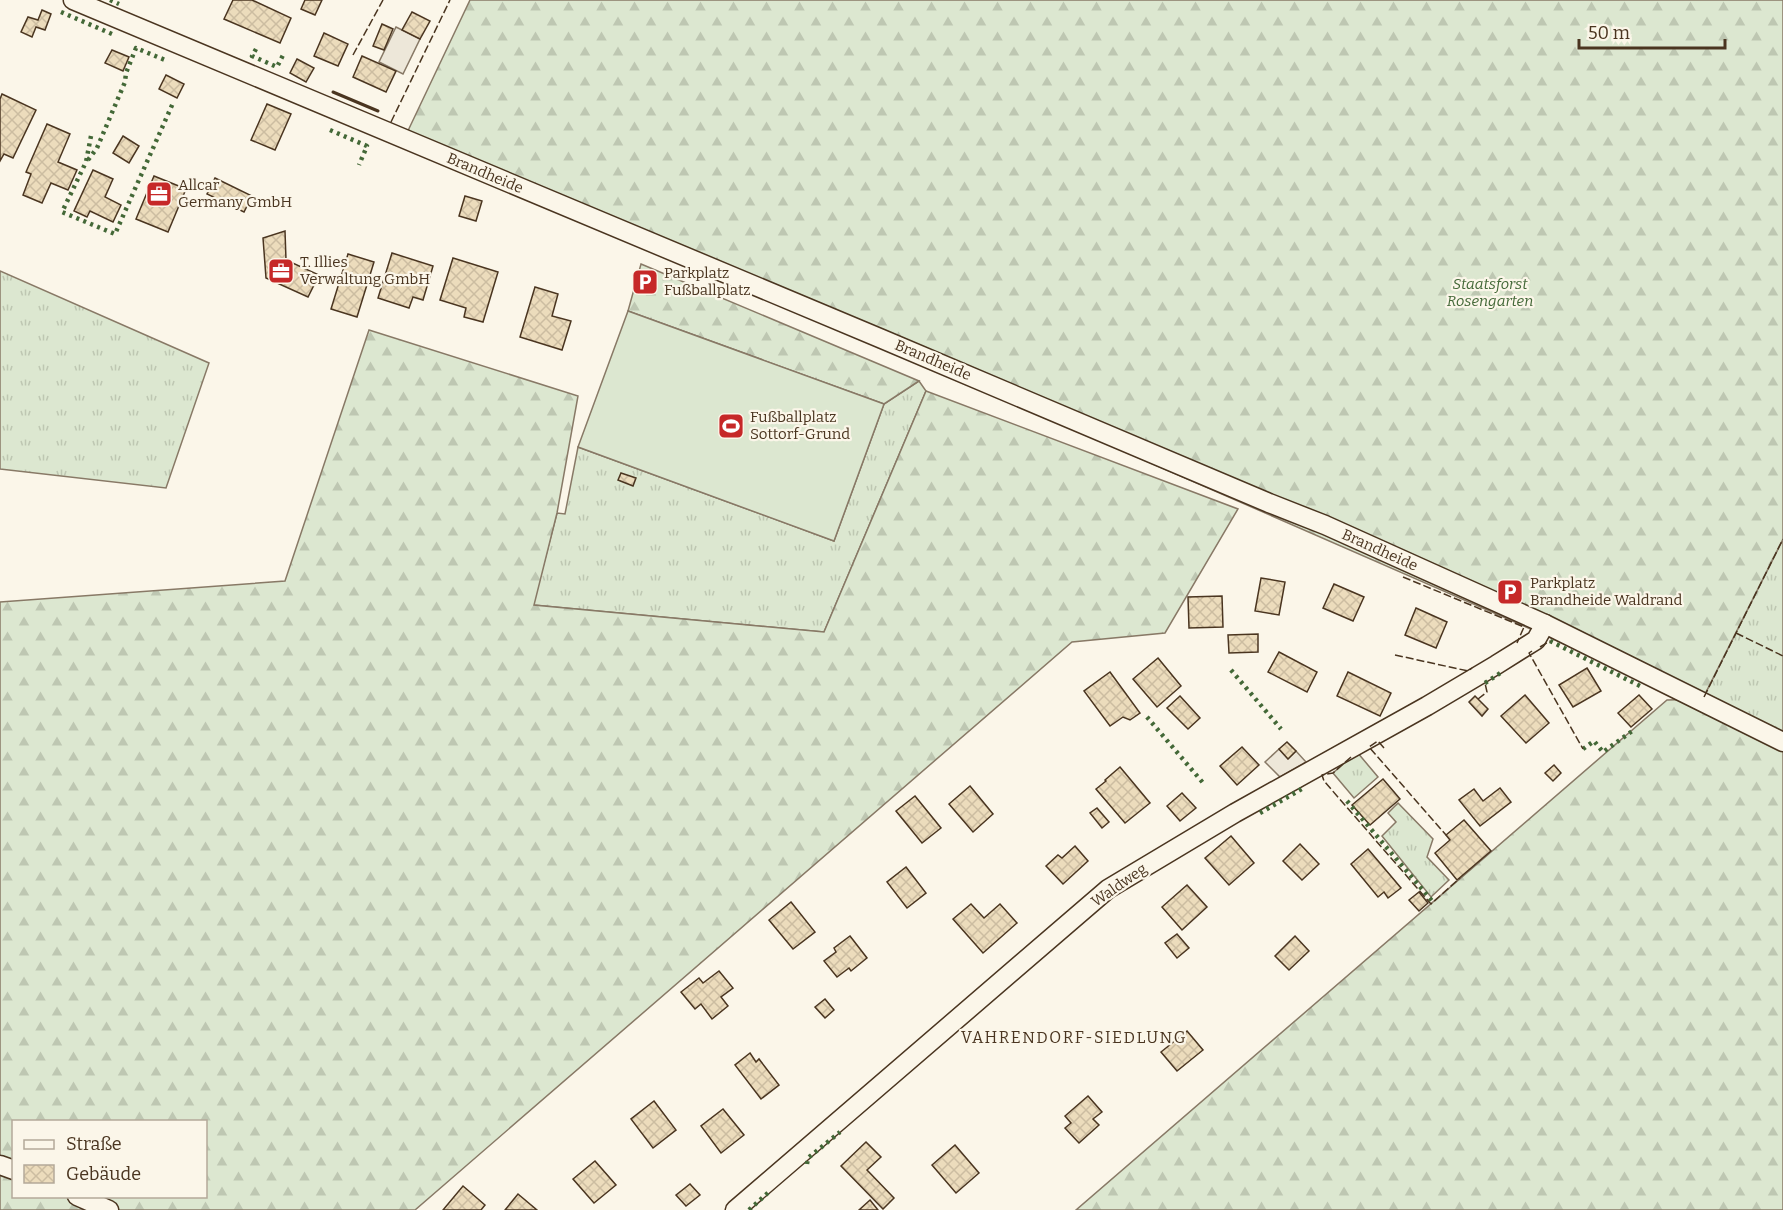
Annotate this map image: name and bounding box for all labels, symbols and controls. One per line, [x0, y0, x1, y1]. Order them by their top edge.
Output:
scale bar [1579, 12, 1724, 50]
text: 50 m [1588, 22, 1630, 44]
street label: Brandheide [444, 149, 526, 197]
place label: Allcar Germany GmbH [178, 176, 292, 211]
office icon: Allcar Germany GmbH [144, 179, 174, 209]
place label: T. Illies Verwaltung GmbH [300, 253, 430, 288]
office icon: T. Illies Verwaltung GmbH [266, 256, 296, 286]
place label: Parkplatz Fußballplatz [664, 264, 751, 299]
parking icon: Parkplatz Fußballplatz [630, 267, 660, 297]
park label: Staatsforst Rosengarten [1447, 275, 1533, 310]
street label: Brandheide [892, 336, 974, 384]
place label: Fußballplatz Sottorf-Grund [750, 408, 850, 443]
sports icon: Fußballplatz Sottorf-Grund [716, 411, 746, 441]
street label: Brandheide [1339, 525, 1421, 575]
place label: Parkplatz Brandheide Waldrand [1530, 574, 1683, 609]
parking icon: Parkplatz Brandheide Waldrand [1495, 577, 1525, 607]
street label: Waldweg [1088, 859, 1150, 911]
district label: VAHRENDORF-SIEDLUNG [961, 1028, 1187, 1047]
legend [12, 1120, 207, 1198]
text: Straße [66, 1133, 122, 1155]
text: Gebäude [66, 1163, 141, 1185]

